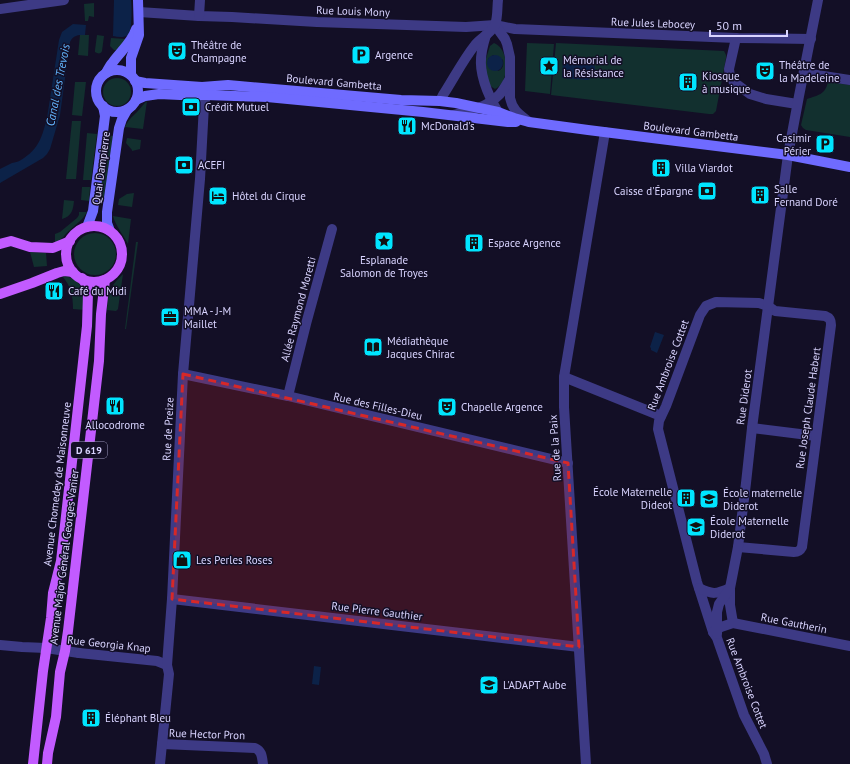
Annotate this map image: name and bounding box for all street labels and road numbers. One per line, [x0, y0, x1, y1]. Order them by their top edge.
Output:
street label: Rue Louis Mony [316, 3, 391, 19]
street label: Rue Jules Lebocey [611, 15, 696, 31]
street label: Boulevard Gambetta [286, 71, 382, 93]
street label: Boulevard Gambetta [643, 118, 739, 144]
street label: Quai Dampierre [89, 130, 113, 206]
street label: Allée Raymond Moretti [277, 255, 319, 363]
street label: Rue Ambroise Cottet [644, 317, 692, 412]
street label: Rue Joseph Claude Habert [793, 346, 824, 470]
street label: Rue Diderot [733, 368, 755, 426]
street label: Rue des Filles-Dieu [332, 389, 424, 423]
street label: Rue de Preize [159, 396, 177, 461]
street label: Avenue Chomedey de Maisonneuve [40, 401, 74, 567]
street label: Rue de la Paix [546, 414, 564, 482]
road number: D 619 [71, 442, 107, 458]
street label: Avenue Major Général Georges Vanier [46, 468, 82, 645]
street label: Rue Pierre Gauthier [331, 598, 424, 624]
street label: Rue Gautherin [760, 610, 828, 636]
street label: Rue Georgia Knap [67, 633, 151, 655]
street label: Rue Ambroise Cottet [723, 636, 771, 731]
street label: Rue Hector Pron [169, 726, 245, 742]

